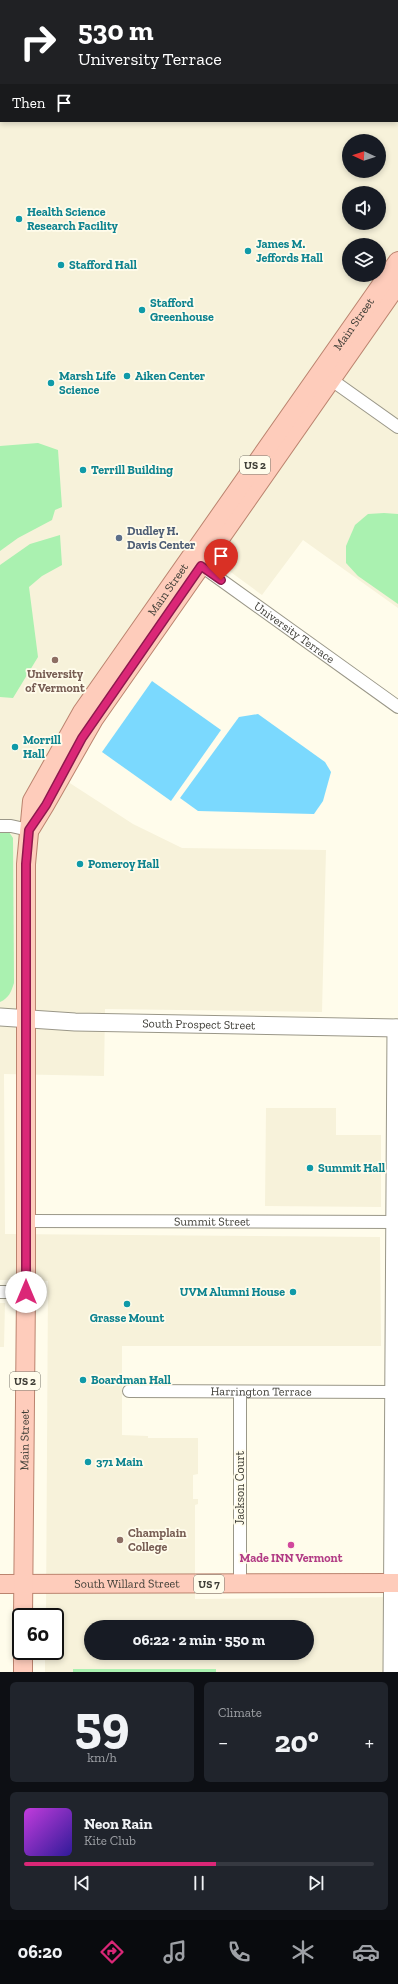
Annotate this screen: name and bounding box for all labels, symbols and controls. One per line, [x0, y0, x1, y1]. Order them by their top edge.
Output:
text: 530 m [78, 14, 153, 47]
icon: right [12, 16, 64, 68]
text: University Terrace [78, 48, 222, 70]
icon: arrive [53, 92, 75, 114]
text: Then [12, 94, 45, 112]
north arrow [342, 134, 386, 178]
map controls [342, 134, 386, 282]
button: sound [342, 186, 386, 230]
place label: Health Science Research Facility [27, 205, 119, 233]
marker: Health Science Research Facility [14, 214, 24, 224]
place label: James M. Jeffords Hall [256, 237, 324, 265]
button: layers [342, 238, 386, 282]
marker: James M. Jeffords Hall [243, 246, 253, 256]
place label: Stafford Hall [69, 258, 137, 272]
marker: Stafford Hall [56, 260, 66, 270]
street label: Main Street [331, 295, 377, 353]
place label: Stafford Greenhouse [150, 296, 214, 324]
marker: Stafford Greenhouse [137, 305, 147, 315]
place label: Marsh Life Science [59, 369, 116, 397]
place label: Aiken Center [135, 369, 206, 383]
marker: Aiken Center [122, 371, 132, 381]
marker: Marsh Life Science [46, 378, 56, 388]
road number: US 2 [240, 456, 270, 474]
place label: Terrill Building [91, 463, 173, 477]
marker: Terrill Building [78, 465, 88, 475]
place label: Dudley H. Davis Center [127, 524, 196, 552]
marker: Dudley H. Davis Center [114, 533, 124, 543]
pin [204, 539, 238, 580]
icon: arrive [210, 545, 232, 567]
street label: Main Street [145, 560, 191, 618]
street label: University Terrace [251, 599, 338, 666]
marker: University of Vermont [50, 655, 60, 665]
place label: University of Vermont [25, 667, 85, 695]
place label: Morrill Hall [23, 733, 61, 761]
marker: Morrill Hall [10, 742, 20, 752]
place label: Pomeroy Hall [88, 857, 160, 871]
marker: Pomeroy Hall [75, 859, 85, 869]
street label: South Prospect Street [142, 1016, 256, 1032]
place label: Summit Hall [318, 1161, 386, 1175]
marker: Summit Hall [305, 1163, 315, 1173]
street label: Summit Street [174, 1214, 251, 1229]
position arrow [5, 1271, 47, 1313]
place label: UVM Alumni House [180, 1285, 285, 1299]
marker: UVM Alumni House [288, 1287, 298, 1297]
marker: Grasse Mount [122, 1299, 132, 1309]
place label: Grasse Mount [90, 1311, 164, 1325]
road number: US 2 [10, 1372, 40, 1390]
place label: Boardman Hall [91, 1373, 171, 1387]
marker: Boardman Hall [78, 1375, 88, 1385]
street label: Harrington Terrace [210, 1384, 312, 1399]
street label: Main Street [17, 1409, 32, 1471]
street label: Jackson Court [233, 1451, 247, 1525]
place label: 371 Main [96, 1455, 143, 1469]
marker: 371 Main [83, 1457, 93, 1467]
place label: Champlain College [128, 1526, 186, 1554]
marker: Champlain College [115, 1535, 125, 1545]
marker: Made INN Vermont [286, 1540, 296, 1550]
place label: Made INN Vermont [239, 1551, 343, 1565]
road number: US 7 [194, 1575, 224, 1593]
street label: South Willard Street [74, 1577, 180, 1591]
speed limit sign: 60 [12, 1608, 64, 1660]
text: 06:22 · 2 min · 550 m [133, 1631, 265, 1649]
text: 59 [75, 1693, 129, 1755]
text: Climate [218, 1705, 262, 1720]
text: 20° [274, 1724, 319, 1760]
text: − [218, 1729, 228, 1756]
text: + [365, 1729, 374, 1756]
text: km/h [87, 1750, 117, 1765]
text: Neon Rain [84, 1815, 152, 1833]
text: Kite Club [84, 1833, 136, 1848]
icon: previous [71, 1872, 93, 1894]
icon: pause [188, 1872, 210, 1894]
icon: next [305, 1872, 327, 1894]
icon: directions [98, 1938, 126, 1966]
icon: music [161, 1938, 189, 1966]
icon: phone [225, 1938, 253, 1966]
icon: climate [289, 1938, 317, 1966]
icon: car [352, 1938, 380, 1966]
text: 06:20 [18, 1941, 62, 1963]

